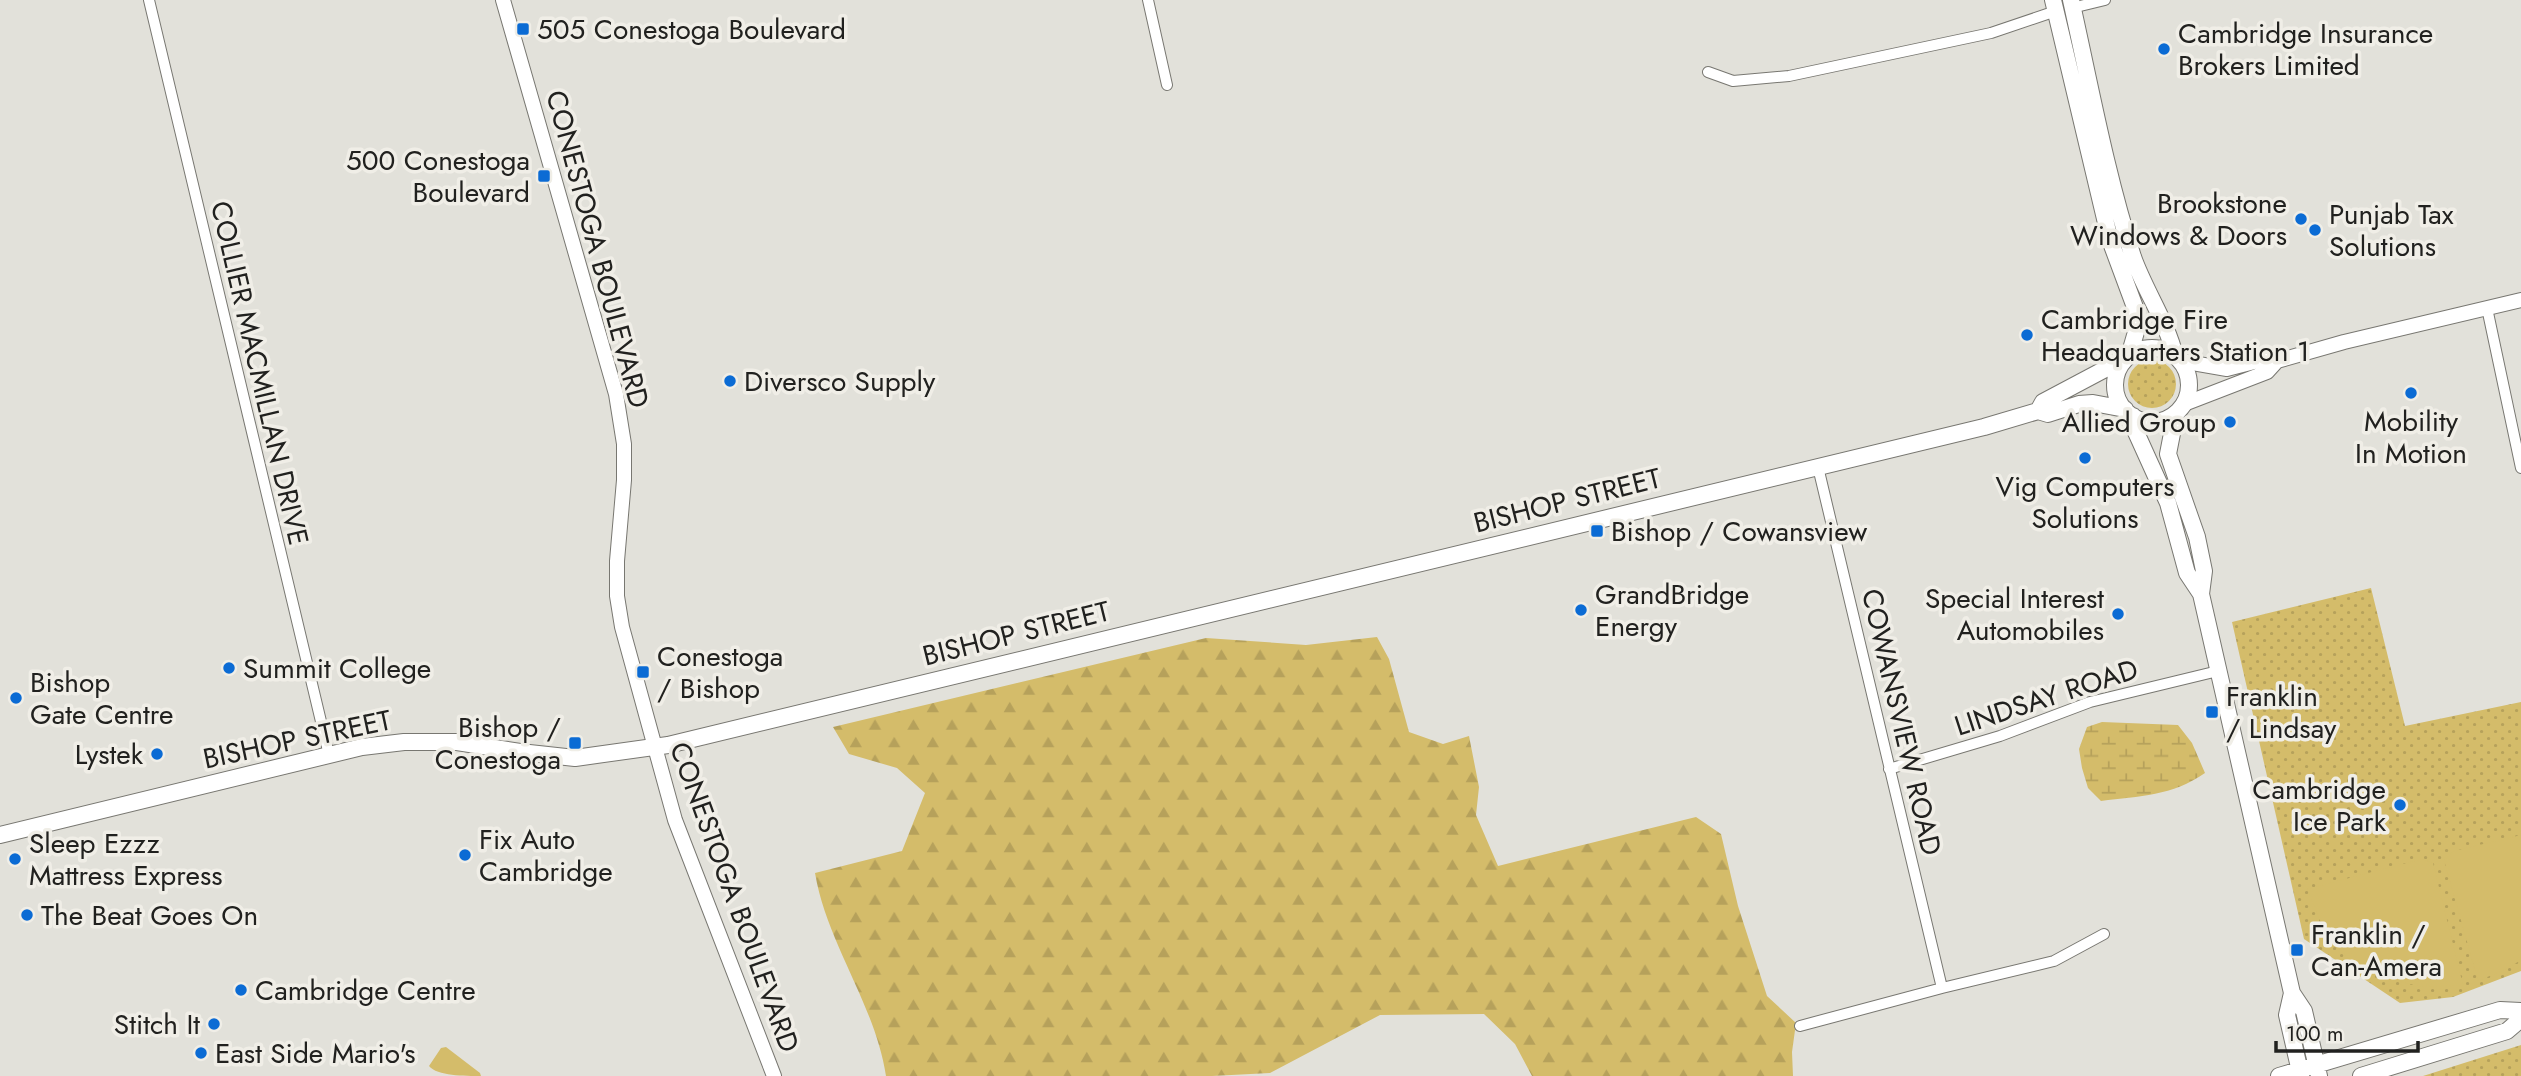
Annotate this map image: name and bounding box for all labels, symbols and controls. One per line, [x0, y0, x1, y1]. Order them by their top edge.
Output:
place label: 505 Conestoga Boulevard [537, 9, 846, 50]
place label: Cambridge Insurance Brokers Limited [2178, 13, 2433, 86]
marker: 505 Conestoga Boulevard [515, 21, 531, 37]
marker: Cambridge Insurance Brokers Limited [2156, 41, 2172, 57]
street label: CONESTOGA BOULEVARD [535, 86, 660, 413]
place label: 500 Conestoga Boulevard [346, 140, 530, 213]
marker: 500 Conestoga Boulevard [536, 168, 552, 184]
place label: Brookstone Windows & Doors [2070, 183, 2287, 256]
place label: Punjab Tax Solutions [2329, 194, 2454, 267]
street label: COLLIER MACMILLAN DRIVE [200, 197, 319, 549]
marker: Brookstone Windows & Doors [2293, 211, 2309, 227]
marker: Punjab Tax Solutions [2307, 222, 2323, 238]
place label: Cambridge Fire Headquarters Station 1 [2041, 299, 2310, 372]
marker: Cambridge Fire Headquarters Station 1 [2019, 327, 2035, 343]
place label: Diversco Supply [744, 361, 936, 402]
marker: Diversco Supply [722, 373, 738, 389]
marker: Mobility In Motion [2403, 385, 2419, 401]
place label: Mobility In Motion [2355, 401, 2467, 474]
place label: Allied Group [2062, 402, 2216, 443]
marker: Allied Group [2222, 414, 2238, 430]
marker: Vig Computers Solutions [2077, 450, 2093, 466]
street label: BISHOP STREET [1469, 457, 1665, 544]
place label: Vig Computers Solutions [1995, 466, 2175, 539]
place label: Bishop / Cowansview [1611, 511, 1867, 552]
marker: Bishop / Cowansview [1589, 523, 1605, 539]
place label: GrandBridge Energy [1595, 574, 1749, 647]
place label: Special Interest Automobiles [1925, 578, 2104, 651]
street label: COWANSVIEW ROAD [1851, 585, 1952, 859]
street label: BISHOP STREET [918, 590, 1114, 677]
marker: GrandBridge Energy [1573, 602, 1589, 618]
marker: Special Interest Automobiles [2110, 606, 2126, 622]
place label: Conestoga / Bishop [657, 636, 783, 709]
place label: Summit College [243, 648, 431, 689]
street label: LINDSAY ROAD [1949, 649, 2143, 746]
marker: Summit College [221, 660, 237, 676]
place label: Bishop Gate Centre [30, 662, 173, 735]
marker: Conestoga / Bishop [635, 664, 651, 680]
place label: Franklin / Lindsay [2226, 676, 2337, 749]
marker: Bishop Gate Centre [8, 690, 24, 706]
street label: BISHOP STREET [199, 700, 395, 779]
marker: Franklin / Lindsay [2204, 704, 2220, 720]
place label: Bishop / Conestoga [435, 707, 561, 780]
place label: Lystek [75, 734, 144, 775]
marker: Bishop / Conestoga [567, 735, 583, 751]
street label: CONESTOGA BOULEVARD [659, 736, 810, 1058]
marker: Lystek [149, 746, 165, 762]
place label: Cambridge Ice Park [2252, 769, 2387, 842]
marker: Cambridge Ice Park [2392, 797, 2408, 813]
place label: Fix Auto Cambridge [479, 819, 613, 892]
place label: Sleep Ezzz Mattress Express [29, 823, 222, 896]
marker: Fix Auto Cambridge [457, 847, 473, 863]
marker: Sleep Ezzz Mattress Express [7, 851, 23, 867]
place label: The Beat Goes On [41, 895, 258, 936]
marker: The Beat Goes On [19, 907, 35, 923]
place label: Franklin / Can-Amera [2311, 914, 2442, 987]
marker: Franklin / Can-Amera [2289, 942, 2305, 958]
place label: Cambridge Centre [255, 970, 476, 1011]
marker: Cambridge Centre [233, 982, 249, 998]
place label: Stitch It [114, 1004, 200, 1045]
scale bar [2276, 1010, 2418, 1054]
marker: Stitch It [206, 1016, 222, 1032]
text: 100 m [2286, 1019, 2343, 1049]
place label: East Side Mario's [215, 1033, 416, 1074]
marker: East Side Mario's [193, 1045, 209, 1061]

